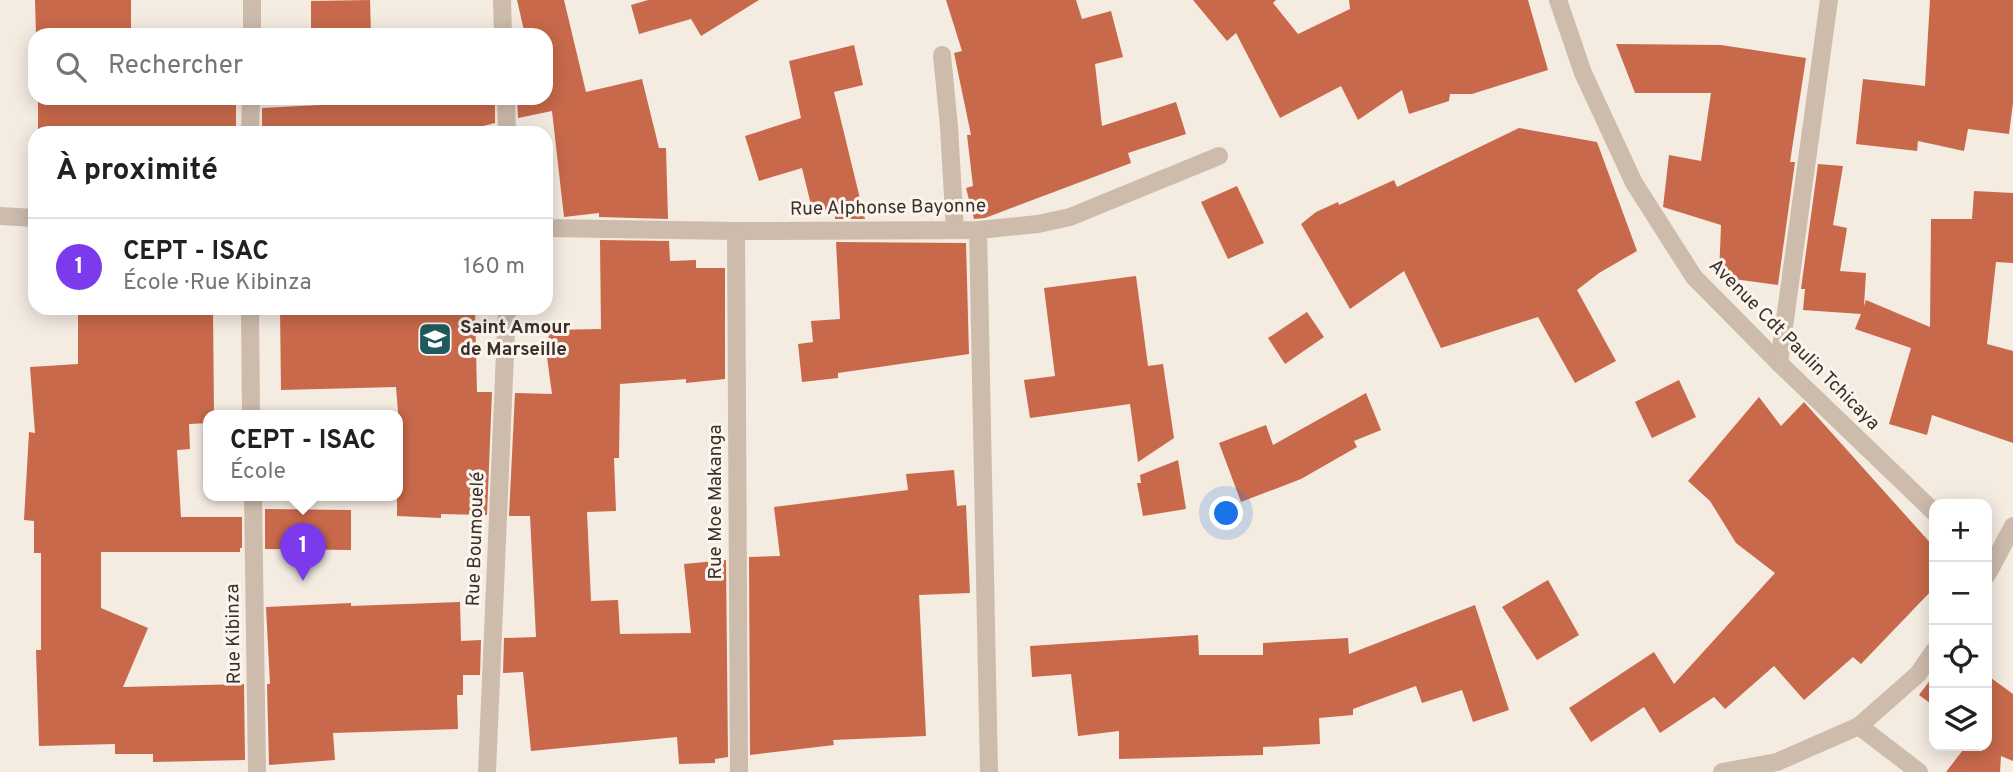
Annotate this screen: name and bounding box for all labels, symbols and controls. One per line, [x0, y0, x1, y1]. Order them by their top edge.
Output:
search box [28, 28, 553, 105]
icon: search [52, 48, 90, 86]
text: Rechercher [108, 50, 243, 83]
text: À proximité [56, 153, 218, 190]
street label: Rue Alphonse Bayonne [790, 194, 986, 222]
text: CEPT - ISAC [123, 236, 269, 269]
text: 1 [74, 253, 84, 282]
text: 160 m [463, 253, 525, 282]
street label: Avenue Cdt Paulin Tchicaya [1703, 254, 1885, 436]
text: École · Rue Kibinza [123, 269, 312, 298]
place label: Saint Amour de Marseille [460, 316, 570, 362]
school or university icon: Saint Amour de Marseille [416, 320, 454, 358]
popup [203, 410, 403, 501]
text: CEPT - ISAC [230, 425, 376, 458]
street label: Rue Moe Makanga [704, 425, 728, 579]
text: École [230, 458, 286, 487]
street label: Rue Boumouelé [462, 471, 490, 607]
your location [1209, 496, 1243, 530]
map controls [1929, 499, 1992, 751]
button: + [1929, 499, 1992, 562]
pin: 1 [280, 523, 326, 581]
button: − [1929, 562, 1992, 625]
street label: Rue Kibinza [221, 583, 247, 685]
button: locate [1929, 625, 1992, 688]
button: layers [1929, 688, 1992, 751]

